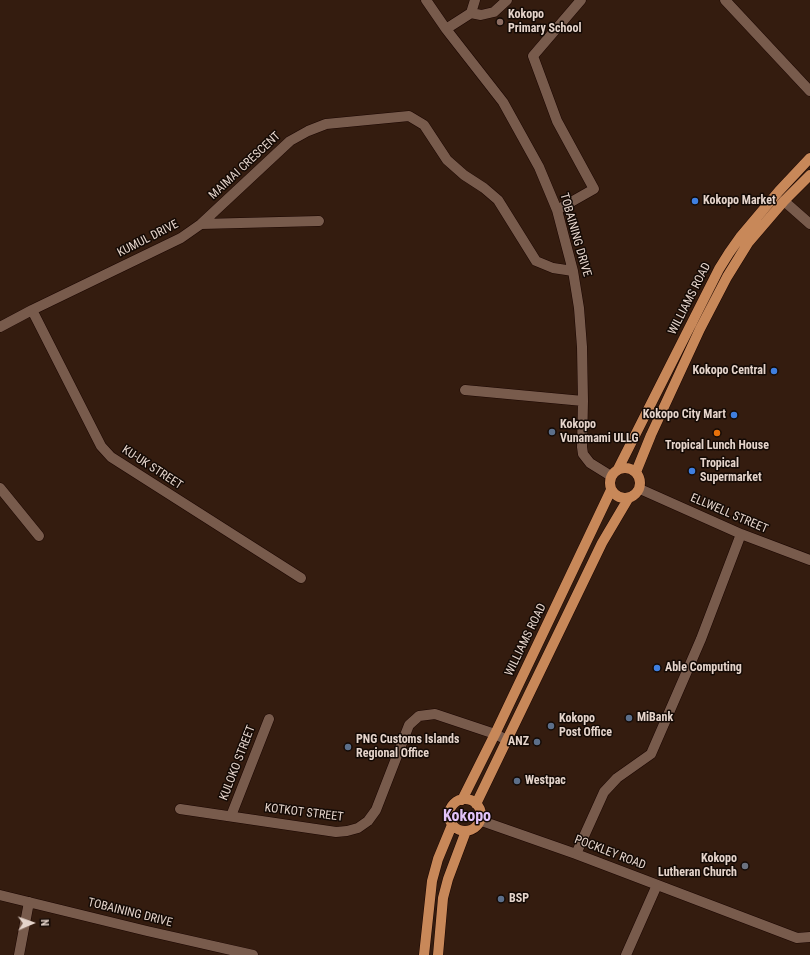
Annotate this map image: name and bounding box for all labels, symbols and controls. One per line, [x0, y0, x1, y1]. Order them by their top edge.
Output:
place label: Kokopo Primary School [508, 8, 581, 36]
marker: Kokopo Primary School [495, 17, 505, 27]
street label: MAIMAI CRESCENT [206, 129, 284, 203]
street label: TOBAINING DRIVE [556, 191, 594, 279]
place label: Kokopo Market [703, 194, 776, 208]
marker: Kokopo Market [690, 196, 700, 206]
street label: KUMUL DRIVE [115, 217, 181, 261]
street label: WILLIAMS ROAD [666, 261, 714, 337]
place label: Kokopo Central [693, 364, 766, 378]
marker: Kokopo Central [769, 366, 779, 376]
place label: Kokopo City Mart [643, 408, 726, 422]
marker: Kokopo City Mart [729, 410, 739, 420]
place label: Kokopo Vunamami ULLG [560, 418, 638, 446]
marker: Kokopo Vunamami ULLG [547, 427, 557, 437]
marker: Tropical Lunch House [712, 428, 722, 438]
place label: Tropical Lunch House [665, 439, 769, 453]
street label: KU-UK STREET [119, 443, 185, 493]
place label: Tropical Supermarket [700, 457, 762, 485]
marker: Tropical Supermarket [687, 466, 697, 476]
street label: ELLWELL STREET [688, 491, 770, 537]
street label: WILLIAMS ROAD [502, 601, 550, 679]
place label: Able Computing [665, 661, 742, 675]
marker: Able Computing [652, 663, 662, 673]
place label: MiBank [637, 711, 673, 725]
place label: Kokopo Post Office [559, 712, 612, 740]
marker: MiBank [624, 713, 634, 723]
marker: Kokopo Post Office [546, 721, 556, 731]
street label: KULOKO STREET [217, 723, 259, 803]
place label: PNG Customs Islands Regional Office [356, 733, 459, 761]
place label: ANZ [508, 735, 529, 749]
marker: ANZ [532, 737, 542, 747]
marker: PNG Customs Islands Regional Office [343, 742, 353, 752]
place label: Westpac [525, 774, 566, 788]
marker: Westpac [512, 776, 522, 786]
street label: KOTKOT STREET [264, 801, 344, 825]
district label: Kokopo [443, 807, 491, 827]
street label: POCKLEY ROAD [572, 833, 648, 873]
place label: Kokopo Lutheran Church [658, 852, 737, 880]
marker: Kokopo Lutheran Church [740, 861, 750, 871]
place label: BSP [509, 892, 529, 906]
marker: BSP [496, 894, 506, 904]
street label: TOBAINING DRIVE [86, 896, 174, 930]
north arrow [12, 903, 52, 943]
text: N [38, 919, 51, 926]

